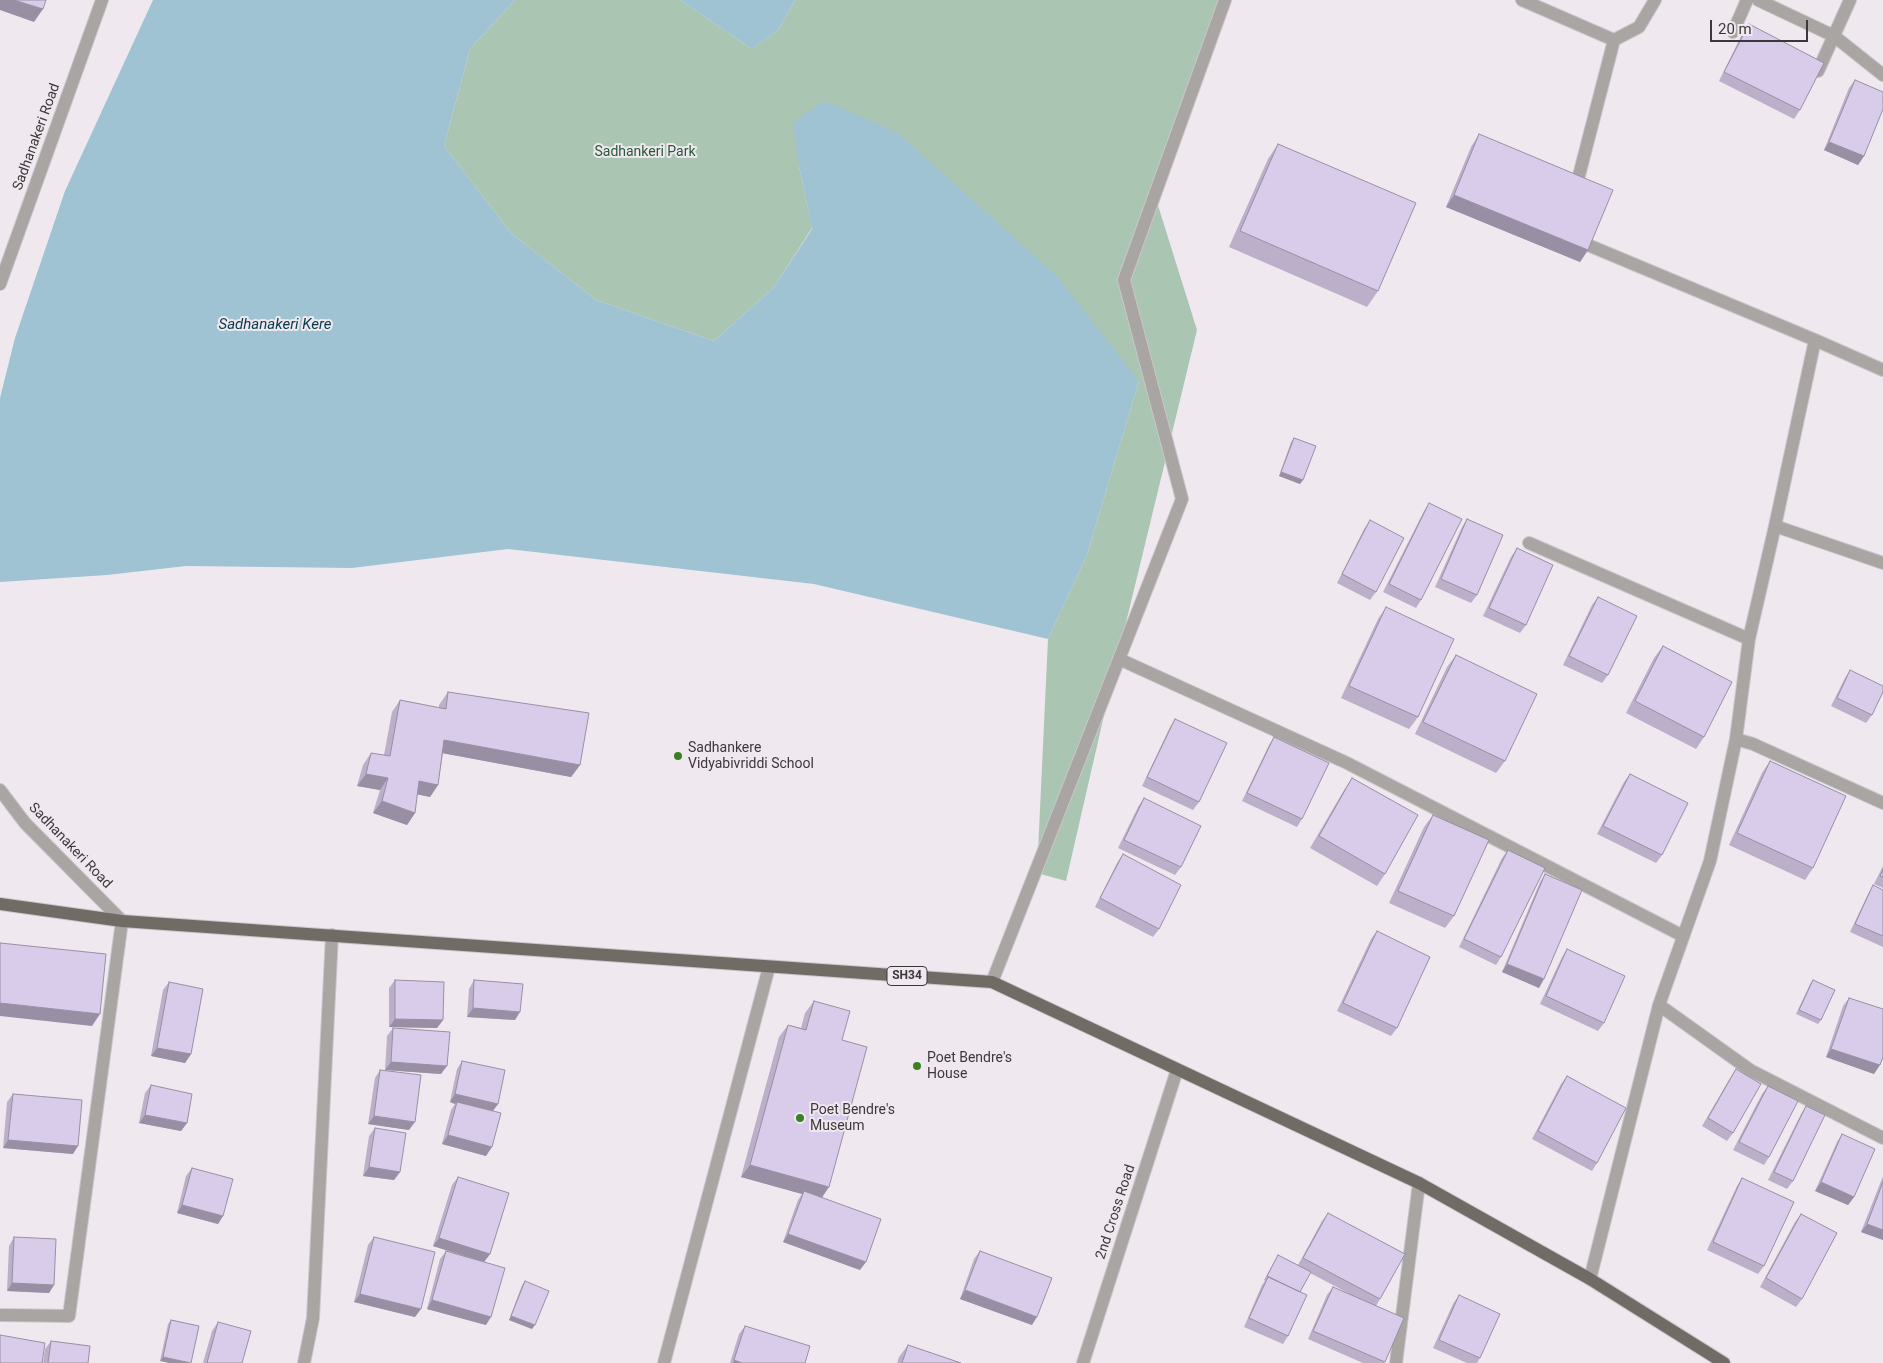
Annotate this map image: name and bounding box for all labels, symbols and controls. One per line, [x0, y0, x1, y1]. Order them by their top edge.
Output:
scale bar [1713, 10, 1810, 42]
text: 20 m [1718, 20, 1752, 38]
street label: Sadhanakeri Road [10, 81, 64, 193]
park label: Sadhankeri Park [594, 144, 696, 160]
water label: Sadhanakeri Kere [219, 316, 331, 334]
place label: Sadhankere Vidyabivriddi School [688, 740, 814, 772]
marker: Sadhankere Vidyabivriddi School [672, 750, 684, 762]
street label: Sadhanakeri Road [25, 800, 115, 892]
road number: SH34 [887, 966, 927, 986]
place label: Poet Bendre's House [927, 1050, 1012, 1082]
marker: Poet Bendre's House [911, 1060, 923, 1072]
place label: Poet Bendre's Museum [810, 1102, 895, 1134]
marker: Poet Bendre's Museum [794, 1112, 806, 1124]
street label: 2nd Cross Road [1093, 1162, 1139, 1262]

